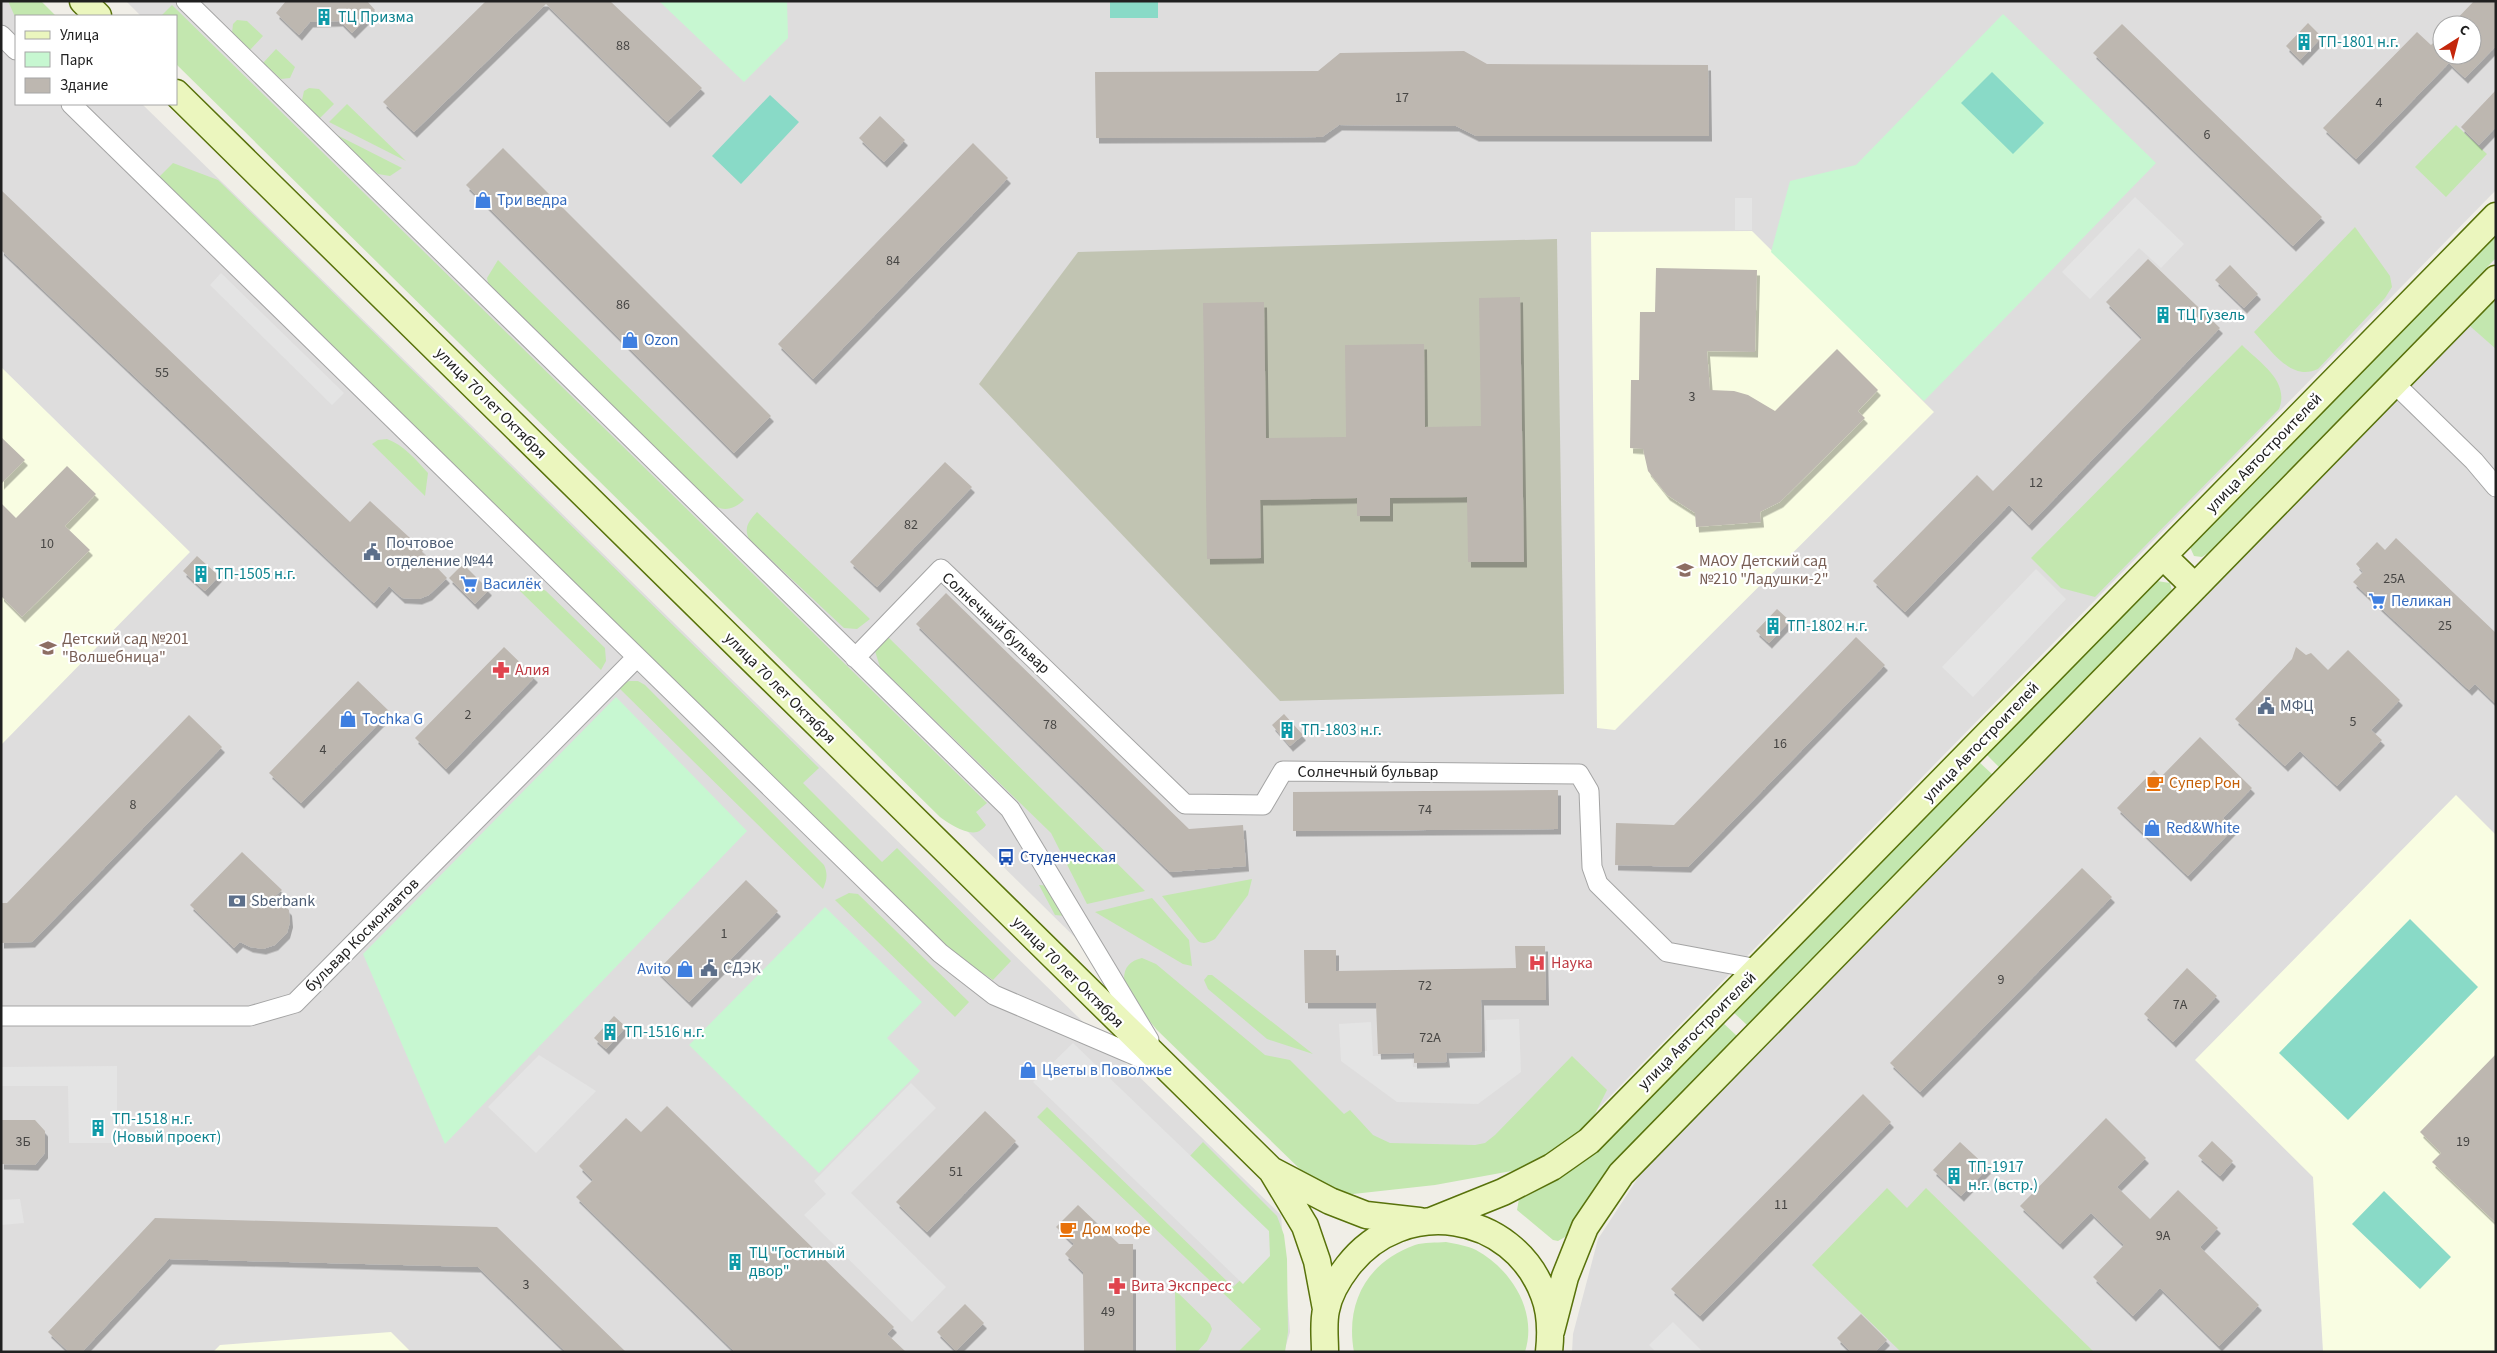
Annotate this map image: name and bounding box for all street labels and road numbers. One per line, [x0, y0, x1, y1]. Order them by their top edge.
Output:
street label: улица 70 лет Октября [430, 342, 552, 464]
street label: улица Автостроителей [2201, 388, 2327, 518]
street label: Солнечный бульвар [937, 567, 1055, 679]
street label: улица 70 лет Октября [719, 627, 841, 749]
street label: улица Автостроителей [1918, 677, 2044, 807]
street label: Солнечный бульвар [1298, 761, 1439, 783]
street label: бульвар Космонавтов [300, 873, 424, 997]
street label: улица 70 лет Октября [1007, 911, 1129, 1033]
street label: улица Автостроителей [1633, 967, 1761, 1095]

